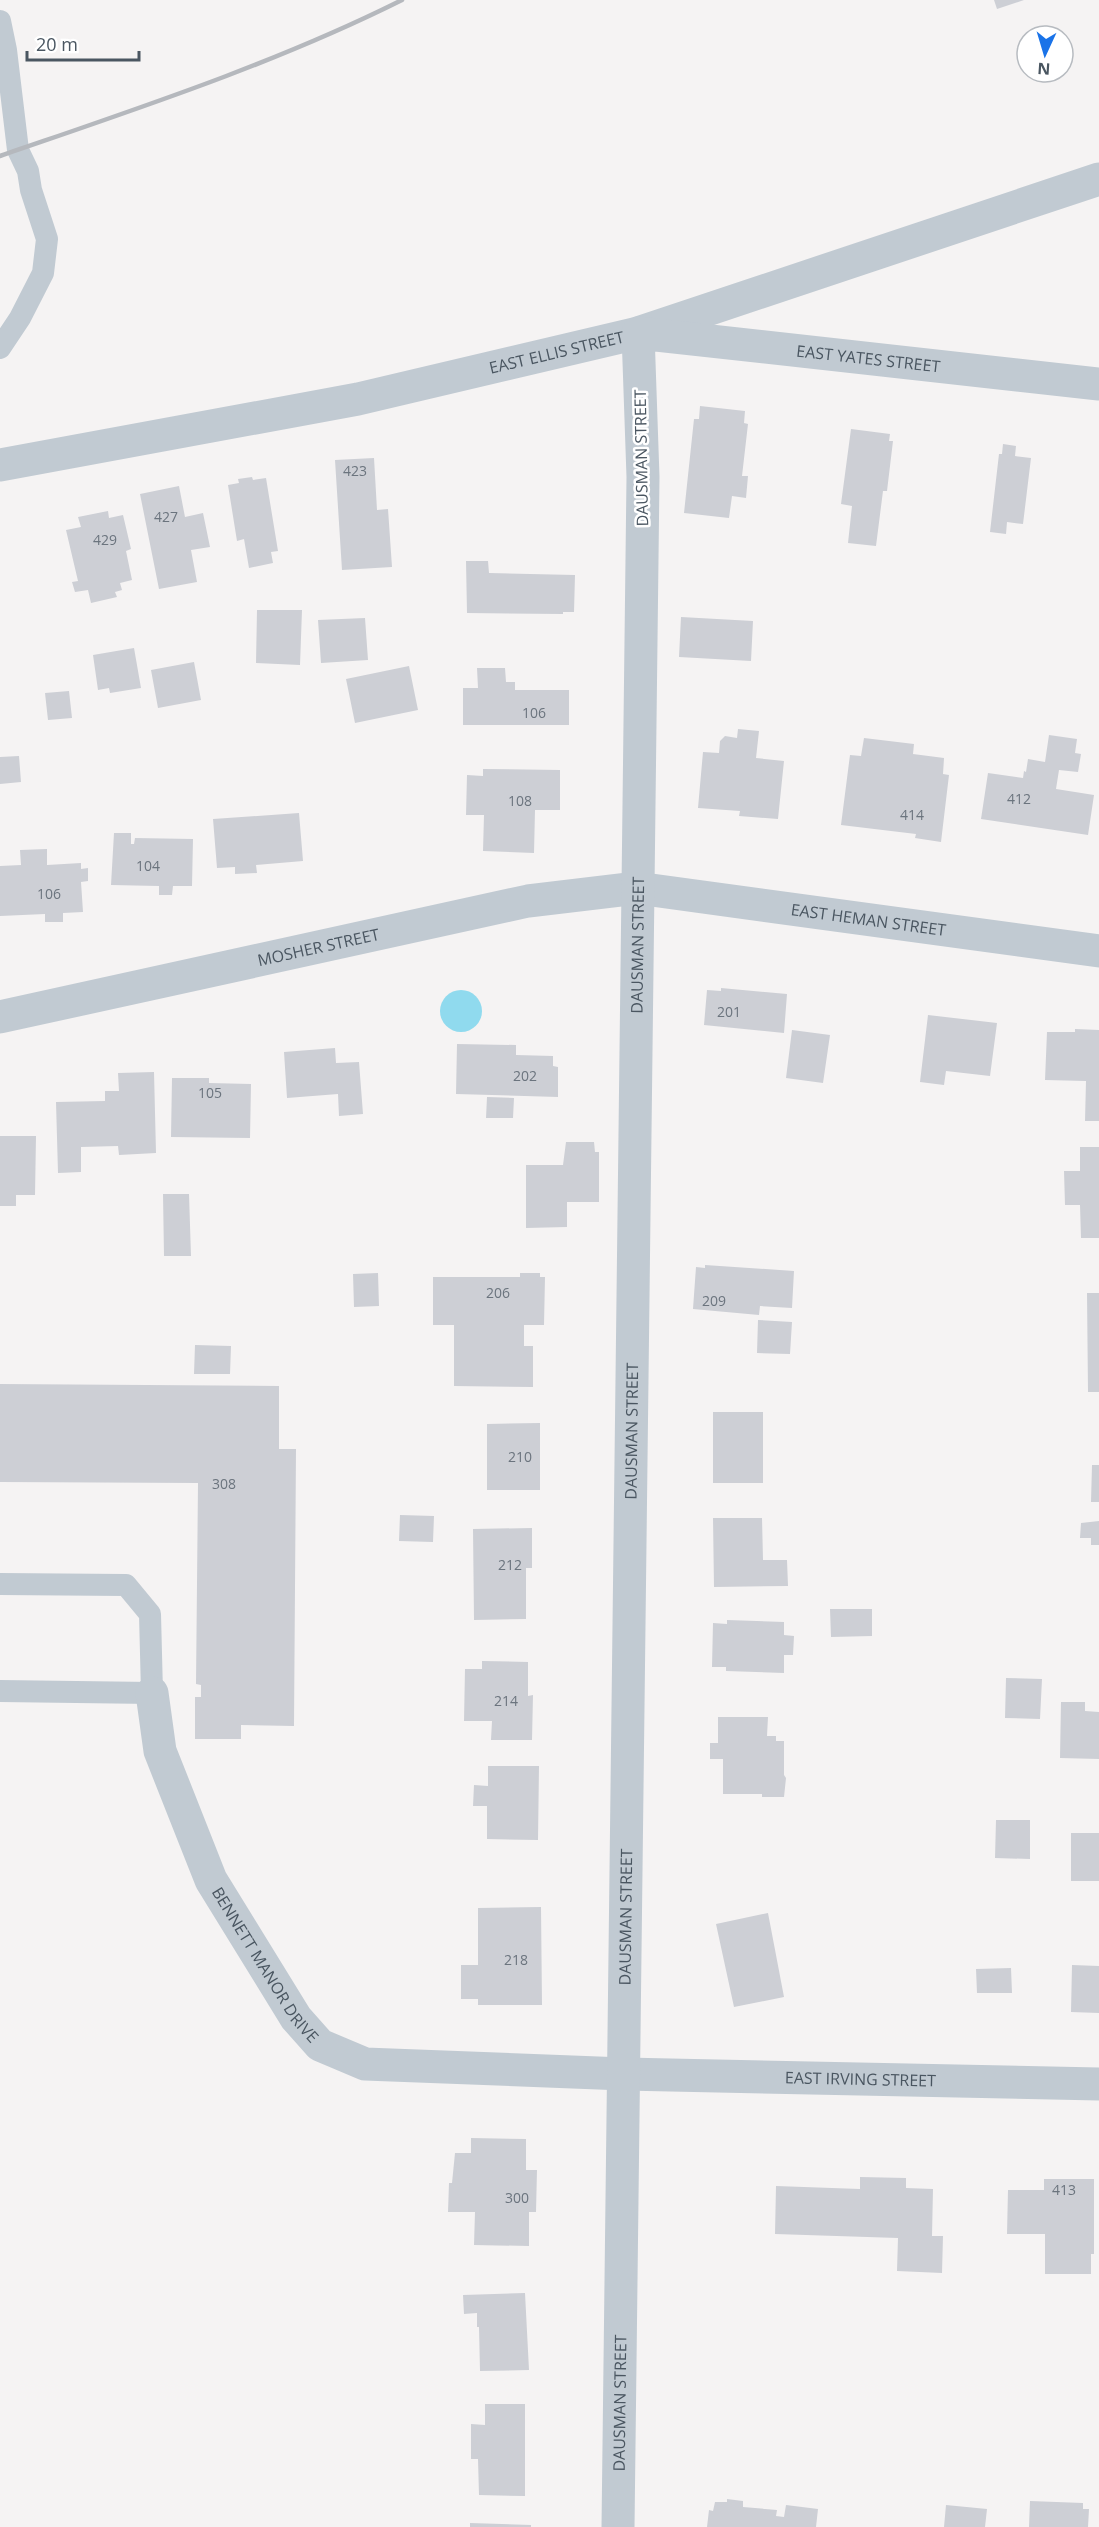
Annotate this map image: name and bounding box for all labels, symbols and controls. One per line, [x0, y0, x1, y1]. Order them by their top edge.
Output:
scale bar [27, 24, 140, 62]
north arrow [1015, 24, 1075, 84]
text: 20 m [36, 32, 78, 56]
text: N [1037, 58, 1051, 80]
street label: EAST ELLIS STREET [487, 326, 626, 379]
street label: EAST YATES STREET [795, 340, 942, 377]
street label: DAUSMAN STREET [629, 389, 653, 527]
house number: 423 [343, 461, 367, 480]
house number: 427 [154, 507, 178, 526]
house number: 429 [93, 530, 117, 549]
house number: 106 [522, 703, 546, 722]
house number: 412 [1007, 789, 1031, 808]
house number: 108 [508, 791, 532, 810]
house number: 414 [900, 805, 924, 824]
house number: 104 [136, 856, 160, 875]
street label: DAUSMAN STREET [625, 876, 649, 1014]
house number: 106 [37, 884, 61, 903]
street label: EAST HEMAN STREET [790, 898, 948, 941]
street label: MOSHER STREET [255, 923, 382, 971]
house number: 201 [717, 1002, 741, 1021]
house number: 202 [513, 1066, 537, 1085]
house number: 105 [198, 1083, 222, 1102]
house number: 206 [486, 1283, 510, 1302]
house number: 209 [702, 1291, 726, 1310]
street label: DAUSMAN STREET [620, 1362, 643, 1500]
house number: 210 [508, 1447, 532, 1466]
house number: 308 [212, 1474, 236, 1493]
house number: 212 [498, 1555, 522, 1574]
house number: 214 [494, 1691, 518, 1710]
street label: DAUSMAN STREET [614, 1848, 637, 1986]
street label: BENNETT MANOR DRIVE [207, 1883, 324, 2047]
house number: 218 [504, 1950, 528, 1969]
street label: EAST IRVING STREET [785, 2066, 936, 2092]
house number: 413 [1052, 2180, 1076, 2199]
house number: 300 [505, 2188, 529, 2207]
street label: DAUSMAN STREET [608, 2334, 631, 2472]

